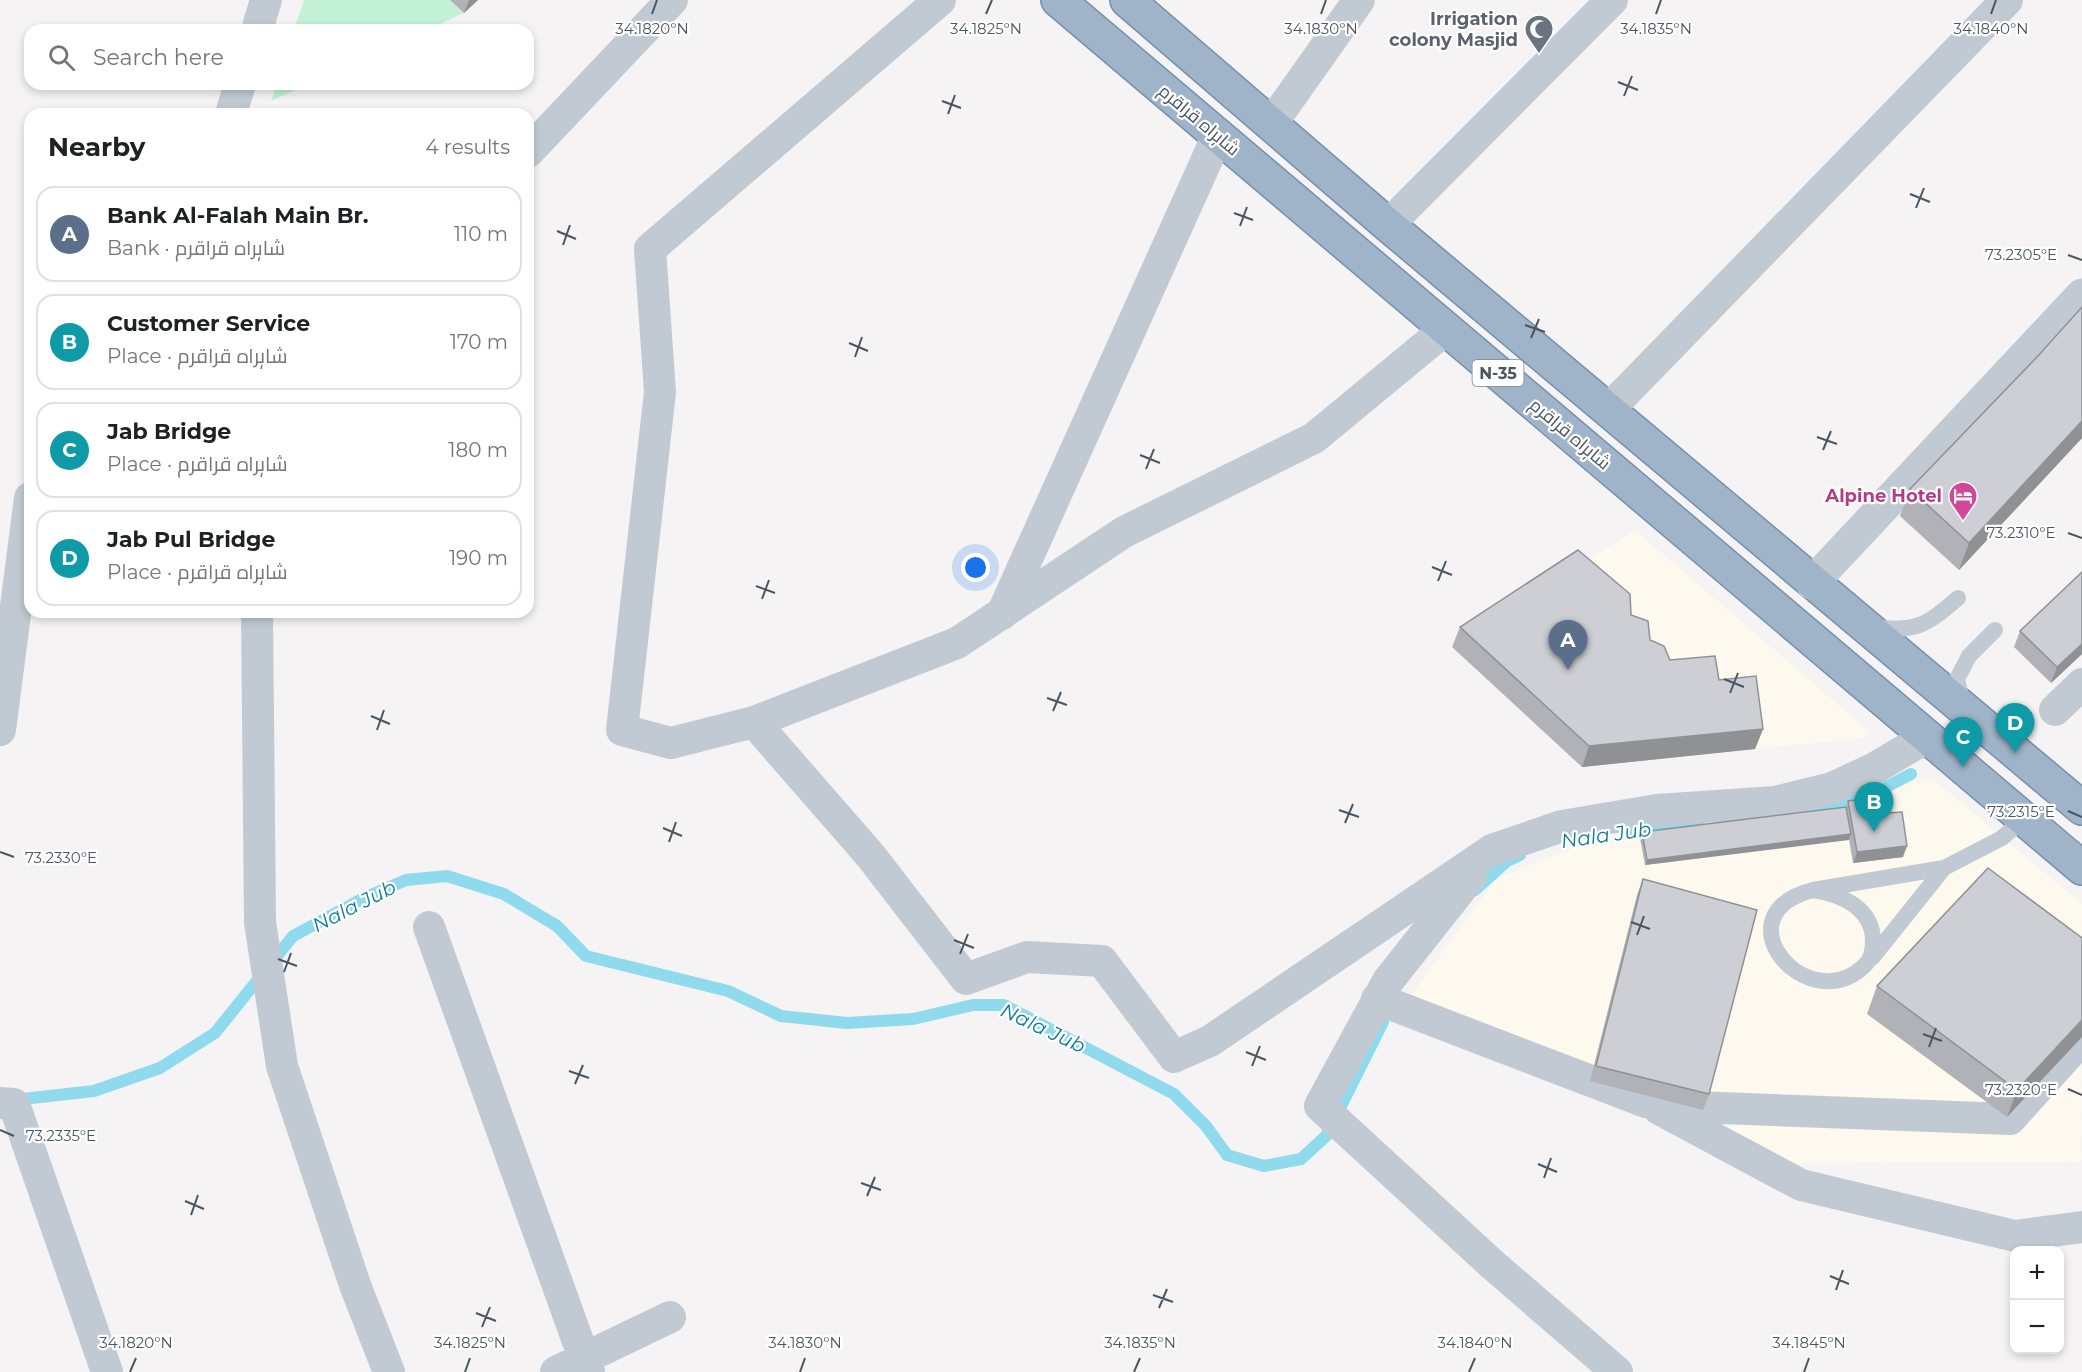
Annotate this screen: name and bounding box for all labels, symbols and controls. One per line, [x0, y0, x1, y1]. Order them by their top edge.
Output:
place label: Irrigation colony Masjid [1389, 8, 1518, 51]
mosque icon: Irrigation colony Masjid [1523, 13, 1555, 55]
text: 34.1820°N [615, 19, 689, 38]
text: 34.1825°N [950, 19, 1022, 38]
text: 34.1830°N [1284, 19, 1358, 38]
text: 34.1835°N [1620, 19, 1692, 38]
text: 34.1840°N [1953, 19, 2029, 38]
search box [24, 24, 534, 90]
icon: search [45, 41, 78, 74]
text: Search here [93, 44, 224, 71]
street label: شاہراہ قراقرم [1153, 80, 1244, 161]
text: Nearby [48, 131, 145, 163]
text: 4 results [425, 135, 510, 159]
text: Bank Al-Falah Main Br. [107, 202, 369, 229]
text: A [62, 222, 77, 246]
text: 110 m [454, 222, 508, 246]
text: Bank · شاہراہ قراقرم [107, 236, 285, 260]
text: 73.2305°E [1985, 245, 2057, 264]
text: Customer Service [107, 310, 310, 337]
text: B [62, 330, 77, 354]
text: 170 m [450, 330, 508, 354]
text: Place · شاہراہ قراقرم [107, 344, 288, 368]
road number: N-35 [1472, 360, 1524, 386]
street label: شاہراہ قراقرم [1524, 394, 1615, 475]
text: Jab Bridge [107, 418, 231, 445]
text: C [62, 438, 77, 462]
text: 180 m [448, 438, 508, 462]
text: Place · شاہراہ قراقرم [107, 452, 288, 476]
hotel icon: Alpine Hotel [1947, 480, 1979, 522]
place label: Alpine Hotel [1824, 485, 1942, 507]
text: 73.2310°E [1986, 523, 2056, 542]
text: Jab Pul Bridge [107, 526, 275, 553]
text: D [61, 546, 78, 570]
text: 190 m [449, 546, 508, 570]
your location [961, 553, 990, 582]
text: Place · شاہراہ قراقرم [107, 560, 288, 584]
pin: A [1548, 620, 1588, 670]
pin: D [1996, 704, 2034, 753]
pin: C [1944, 718, 1982, 767]
pin: B [1854, 782, 1894, 832]
text: 73.2315°E [1987, 802, 2055, 821]
water label: Nala Jub [1559, 817, 1653, 853]
text: 73.2330°E [25, 848, 97, 867]
water label: Nala Jub [308, 875, 400, 937]
water label: Nala Jub [997, 998, 1089, 1058]
text: 73.2320°E [1985, 1080, 2057, 1099]
text: 73.2335°E [26, 1126, 96, 1145]
map controls [2010, 1246, 2064, 1354]
button: + [2010, 1246, 2064, 1300]
button: − [2010, 1300, 2064, 1354]
text: 34.1820°N [99, 1333, 173, 1352]
text: 34.1825°N [434, 1333, 506, 1352]
text: 34.1830°N [768, 1333, 842, 1352]
text: 34.1835°N [1104, 1333, 1176, 1352]
text: 34.1840°N [1437, 1333, 1513, 1352]
text: 34.1845°N [1772, 1333, 1846, 1352]

